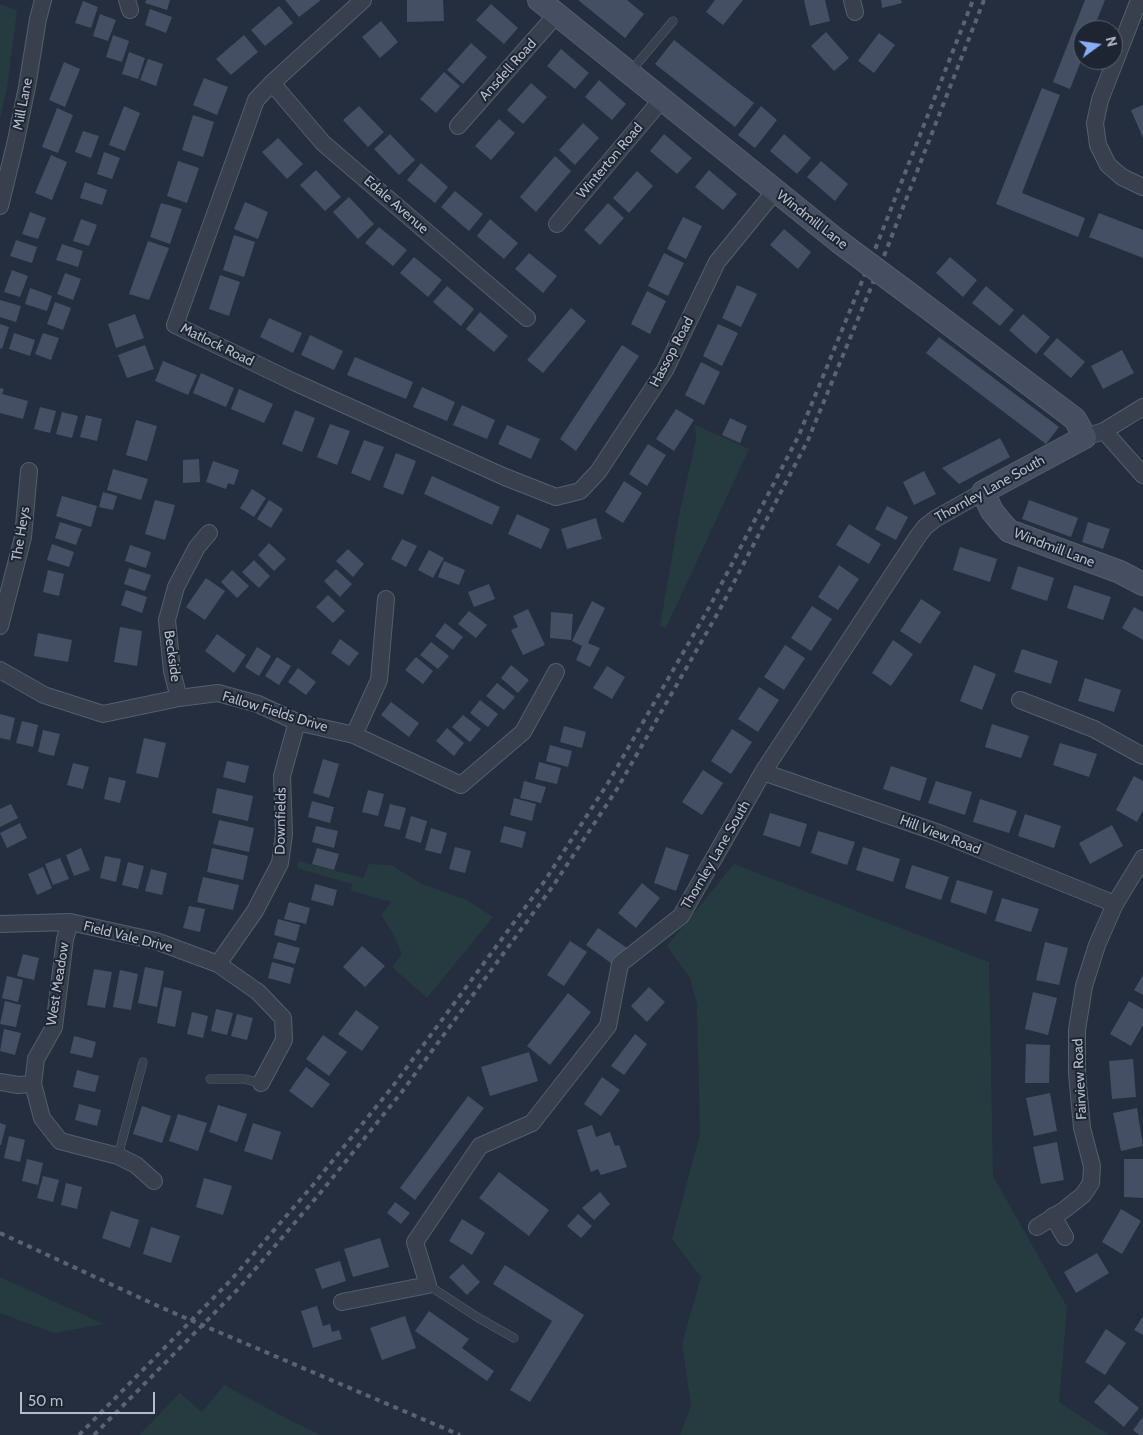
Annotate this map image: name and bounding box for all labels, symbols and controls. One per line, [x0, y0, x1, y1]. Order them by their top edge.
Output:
north arrow [1073, 20, 1123, 70]
text: N [1102, 35, 1122, 49]
street label: Ansdell Road [476, 36, 540, 104]
street label: Mill Lane [10, 77, 36, 131]
street label: Winterton Road [573, 120, 647, 202]
street label: Edale Avenue [360, 172, 432, 238]
street label: Windmill Lane [773, 187, 851, 253]
street label: Hassop Road [646, 314, 698, 390]
street label: Matlock Road [178, 320, 256, 370]
street label: Thornley Lane South [932, 452, 1048, 526]
street label: The Heys [8, 506, 34, 562]
street label: Windmill Lane [1011, 525, 1097, 571]
street label: Beckside [160, 629, 184, 683]
street label: Fallow Fields Drive [220, 688, 330, 736]
street label: Downfields [272, 787, 290, 855]
street label: Thornley Lane South [678, 798, 754, 912]
street label: Hill View Road [897, 812, 983, 858]
street label: Field Vale Drive [82, 918, 174, 956]
street label: West Meadow [43, 941, 73, 1027]
street label: Fairview Road [1069, 1038, 1091, 1120]
scale bar [22, 1382, 158, 1414]
text: 50 m [28, 1392, 63, 1410]

